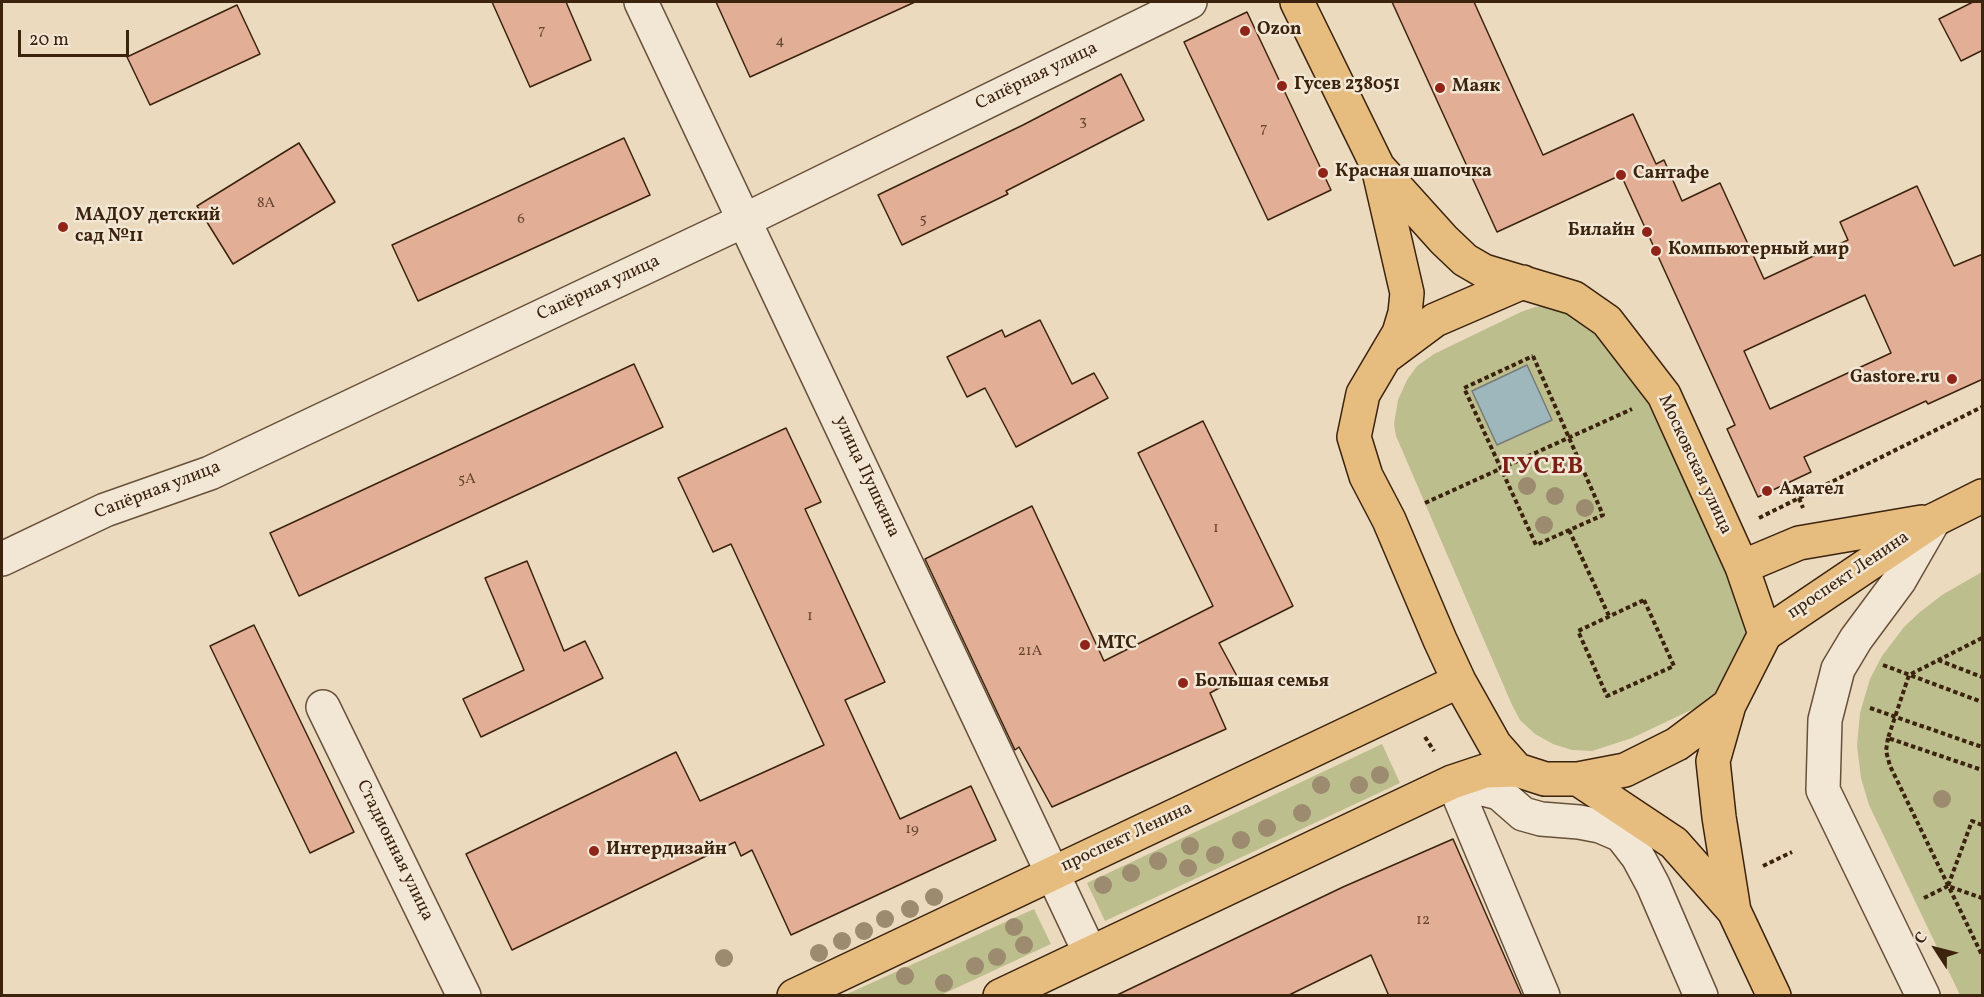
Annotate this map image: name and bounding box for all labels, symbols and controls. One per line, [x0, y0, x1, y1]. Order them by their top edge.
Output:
scale bar [21, 18, 132, 56]
place label: Ozon [1257, 20, 1302, 42]
house number: 7 [538, 22, 546, 40]
marker: Ozon [1238, 24, 1252, 38]
text: 20 m [29, 28, 69, 53]
house number: 4 [776, 33, 784, 51]
street label: Сапёрная улица [972, 38, 1102, 116]
place label: Гусев 238051 [1294, 75, 1400, 97]
place label: Маяк [1452, 77, 1500, 99]
marker: Гусев 238051 [1275, 79, 1289, 93]
marker: Маяк [1433, 81, 1447, 95]
house number: 3 [1079, 113, 1087, 131]
house number: 7 [1260, 120, 1268, 138]
place label: Красная шапочка [1335, 162, 1492, 184]
place label: Сантафе [1633, 164, 1709, 186]
marker: Красная шапочка [1316, 166, 1330, 180]
marker: Сантафе [1614, 168, 1628, 182]
house number: 8А [257, 195, 275, 213]
place label: МАДОУ детский сад №11 [75, 206, 220, 248]
house number: 6 [517, 211, 525, 229]
house number: 5 [919, 211, 927, 229]
marker: МАДОУ детский сад №11 [56, 220, 70, 234]
place label: Билайн [1568, 221, 1635, 243]
marker: Билайн [1640, 225, 1654, 239]
place label: Компьютерный мир [1668, 240, 1849, 262]
marker: Компьютерный мир [1649, 244, 1663, 258]
street label: Сапёрная улица [534, 251, 664, 327]
place label: Gastore.ru [1850, 368, 1940, 390]
marker: Gastore.ru [1945, 372, 1959, 386]
street label: Московская улица [1652, 392, 1736, 538]
street label: улица Пушкина [828, 413, 904, 541]
district label: ГУСЕВ [1501, 455, 1585, 483]
street label: Сапёрная улица [92, 457, 224, 525]
house number: 5А [458, 471, 476, 489]
place label: Амател [1779, 480, 1844, 502]
marker: Амател [1760, 484, 1774, 498]
house number: 1 [1213, 520, 1219, 538]
street label: проспект Ленина [1784, 527, 1914, 625]
house number: 1 [807, 608, 813, 626]
place label: МТС [1097, 634, 1137, 656]
marker: МТС [1078, 638, 1092, 652]
house number: 21А [1018, 643, 1042, 661]
place label: Большая семья [1195, 672, 1329, 694]
marker: Большая семья [1176, 676, 1190, 690]
street label: Стадионная улица [351, 777, 437, 925]
street label: проспект Ленина [1058, 798, 1196, 878]
house number: 19 [905, 821, 919, 839]
place label: Интердизайн [606, 840, 727, 862]
marker: Интердизайн [587, 844, 601, 858]
house number: 12 [1416, 912, 1430, 930]
north arrow [1906, 919, 1966, 979]
text: С [1910, 928, 1933, 949]

